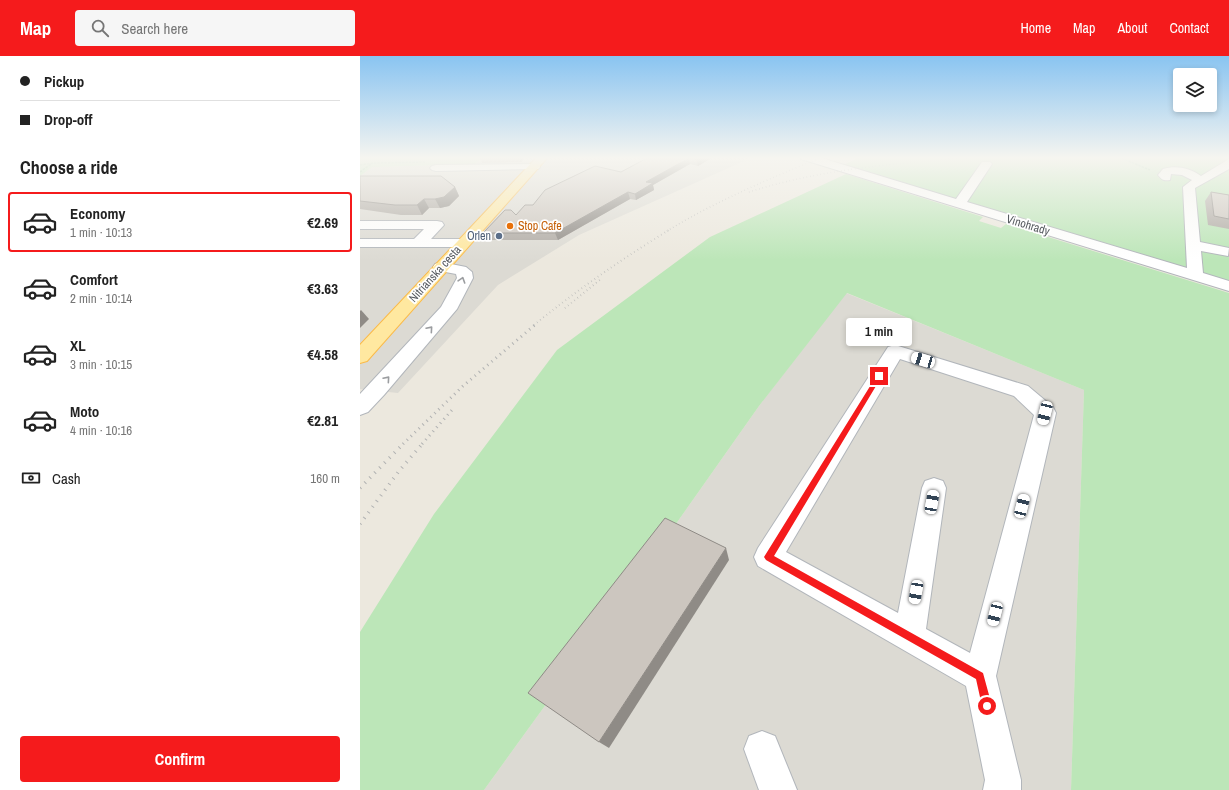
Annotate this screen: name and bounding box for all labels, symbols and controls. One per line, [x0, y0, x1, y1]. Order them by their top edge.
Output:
search box [75, 10, 355, 46]
text: Map [20, 15, 51, 41]
icon: search [89, 17, 111, 39]
text: Search here [121, 18, 188, 39]
text: Home [1020, 19, 1051, 37]
text: Map [1073, 19, 1095, 37]
text: About [1117, 19, 1147, 37]
text: Contact [1169, 19, 1209, 37]
map controls [1173, 68, 1217, 112]
button: layers [1173, 68, 1217, 112]
text: Pickup [44, 71, 84, 92]
text: Drop-off [44, 109, 93, 130]
text: Choose a ride [20, 155, 118, 180]
text: Economy [70, 203, 125, 224]
icon: car [22, 204, 58, 240]
street label: Vinohrady [1004, 211, 1052, 239]
text: €2.69 [307, 212, 338, 233]
place label: Stop Cafe [518, 218, 562, 234]
marker: Stop Cafe [505, 221, 515, 231]
text: 1 min · 10:13 [70, 224, 132, 241]
place label: Orlen [467, 228, 491, 244]
marker: Orlen [494, 231, 504, 241]
street label: Nitrianska cesta [405, 242, 465, 306]
text: Comfort [70, 269, 118, 290]
icon: car [22, 270, 58, 306]
one-way arrow [458, 277, 466, 284]
text: €3.63 [307, 278, 338, 299]
text: 2 min · 10:14 [70, 290, 132, 307]
callout: 1 min [846, 318, 912, 346]
text: 1 min [865, 323, 893, 340]
one-way arrow [426, 327, 433, 334]
text: XL [70, 335, 86, 356]
icon: car [22, 336, 58, 372]
text: €4.58 [307, 344, 338, 365]
car [910, 351, 936, 369]
text: 3 min · 10:15 [70, 356, 132, 373]
route end [870, 367, 888, 385]
one-way arrow [383, 376, 390, 384]
car [1036, 400, 1054, 426]
text: Moto [70, 401, 99, 422]
icon: car [22, 402, 58, 438]
text: €2.81 [307, 410, 338, 431]
text: 4 min · 10:16 [70, 422, 132, 439]
icon: cash [20, 467, 42, 489]
text: Cash [52, 468, 81, 489]
text: 160 m [310, 470, 340, 487]
car [924, 489, 940, 515]
car [1013, 493, 1031, 519]
car [908, 579, 924, 605]
car [986, 601, 1004, 627]
route start [978, 697, 996, 715]
button: Confirm [20, 736, 340, 782]

